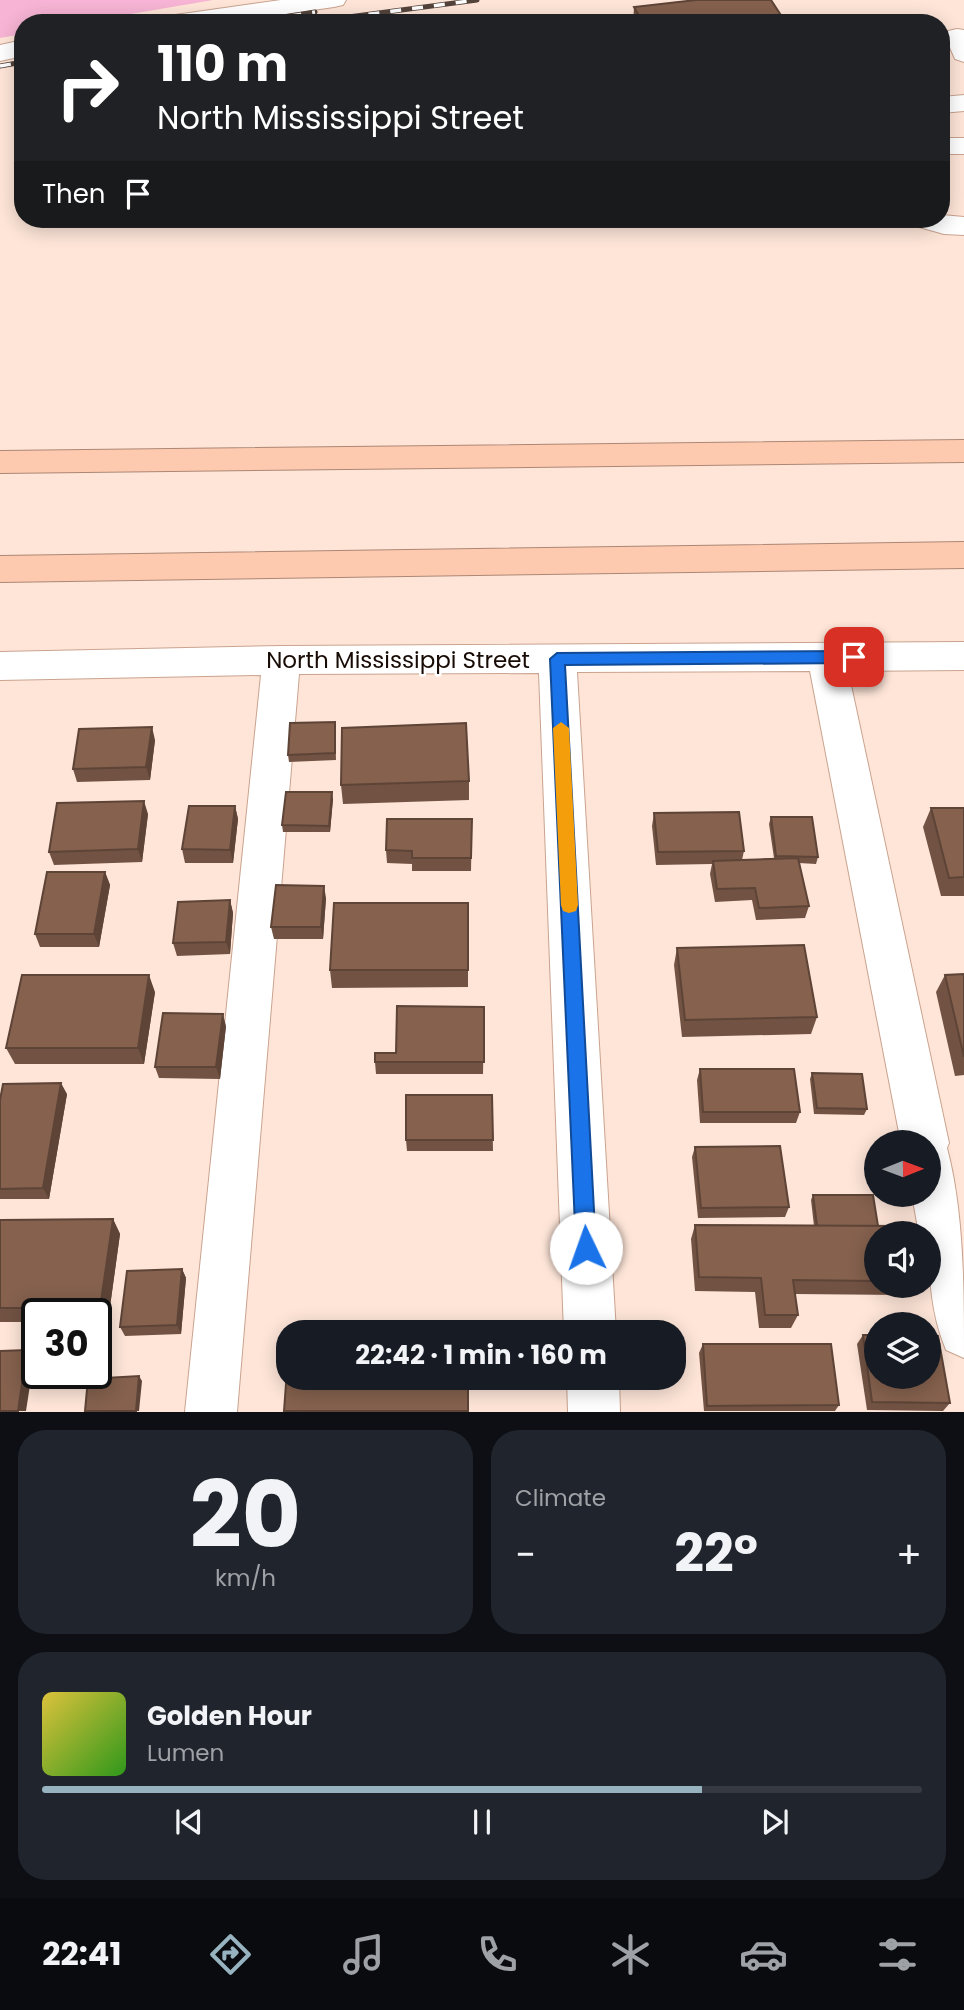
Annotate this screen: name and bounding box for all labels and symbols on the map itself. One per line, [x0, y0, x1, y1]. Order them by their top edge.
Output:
pin [824, 627, 884, 687]
street label: North Mississippi Street [266, 644, 530, 676]
north arrow [864, 1130, 942, 1208]
position arrow [549, 1211, 623, 1285]
speed limit sign: 30 [21, 1298, 112, 1389]

